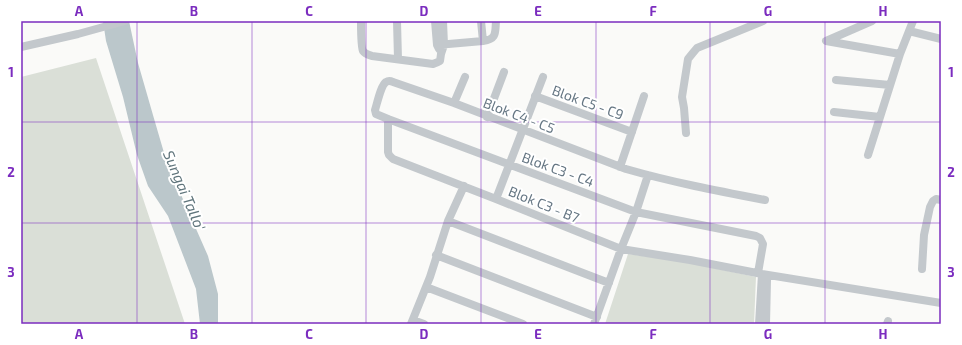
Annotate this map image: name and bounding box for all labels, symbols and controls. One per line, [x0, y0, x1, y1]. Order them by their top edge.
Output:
text: A [75, 3, 84, 19]
text: B [190, 3, 198, 19]
text: C [305, 3, 313, 19]
text: D [420, 3, 429, 19]
text: E [534, 3, 542, 19]
text: F [649, 3, 657, 19]
text: G [764, 3, 772, 19]
text: H [879, 3, 888, 19]
text: 1 [8, 64, 14, 80]
text: 1 [948, 64, 954, 80]
street label: Blok C5 - C9 [550, 81, 626, 123]
street label: Blok C4 - C5 [481, 94, 557, 136]
water label: Sungai Tallo' [160, 147, 210, 233]
street label: Blok C3 - C4 [520, 148, 596, 190]
text: 2 [7, 164, 15, 180]
text: 2 [947, 164, 955, 180]
street label: Blok C3 - B7 [506, 182, 582, 226]
text: 3 [7, 264, 15, 280]
text: 3 [947, 264, 955, 280]
text: A [75, 326, 84, 342]
text: B [190, 326, 198, 342]
text: C [305, 326, 313, 342]
text: D [420, 326, 429, 342]
text: E [534, 326, 542, 342]
text: F [649, 326, 657, 342]
text: G [764, 326, 772, 342]
text: H [879, 326, 888, 342]

